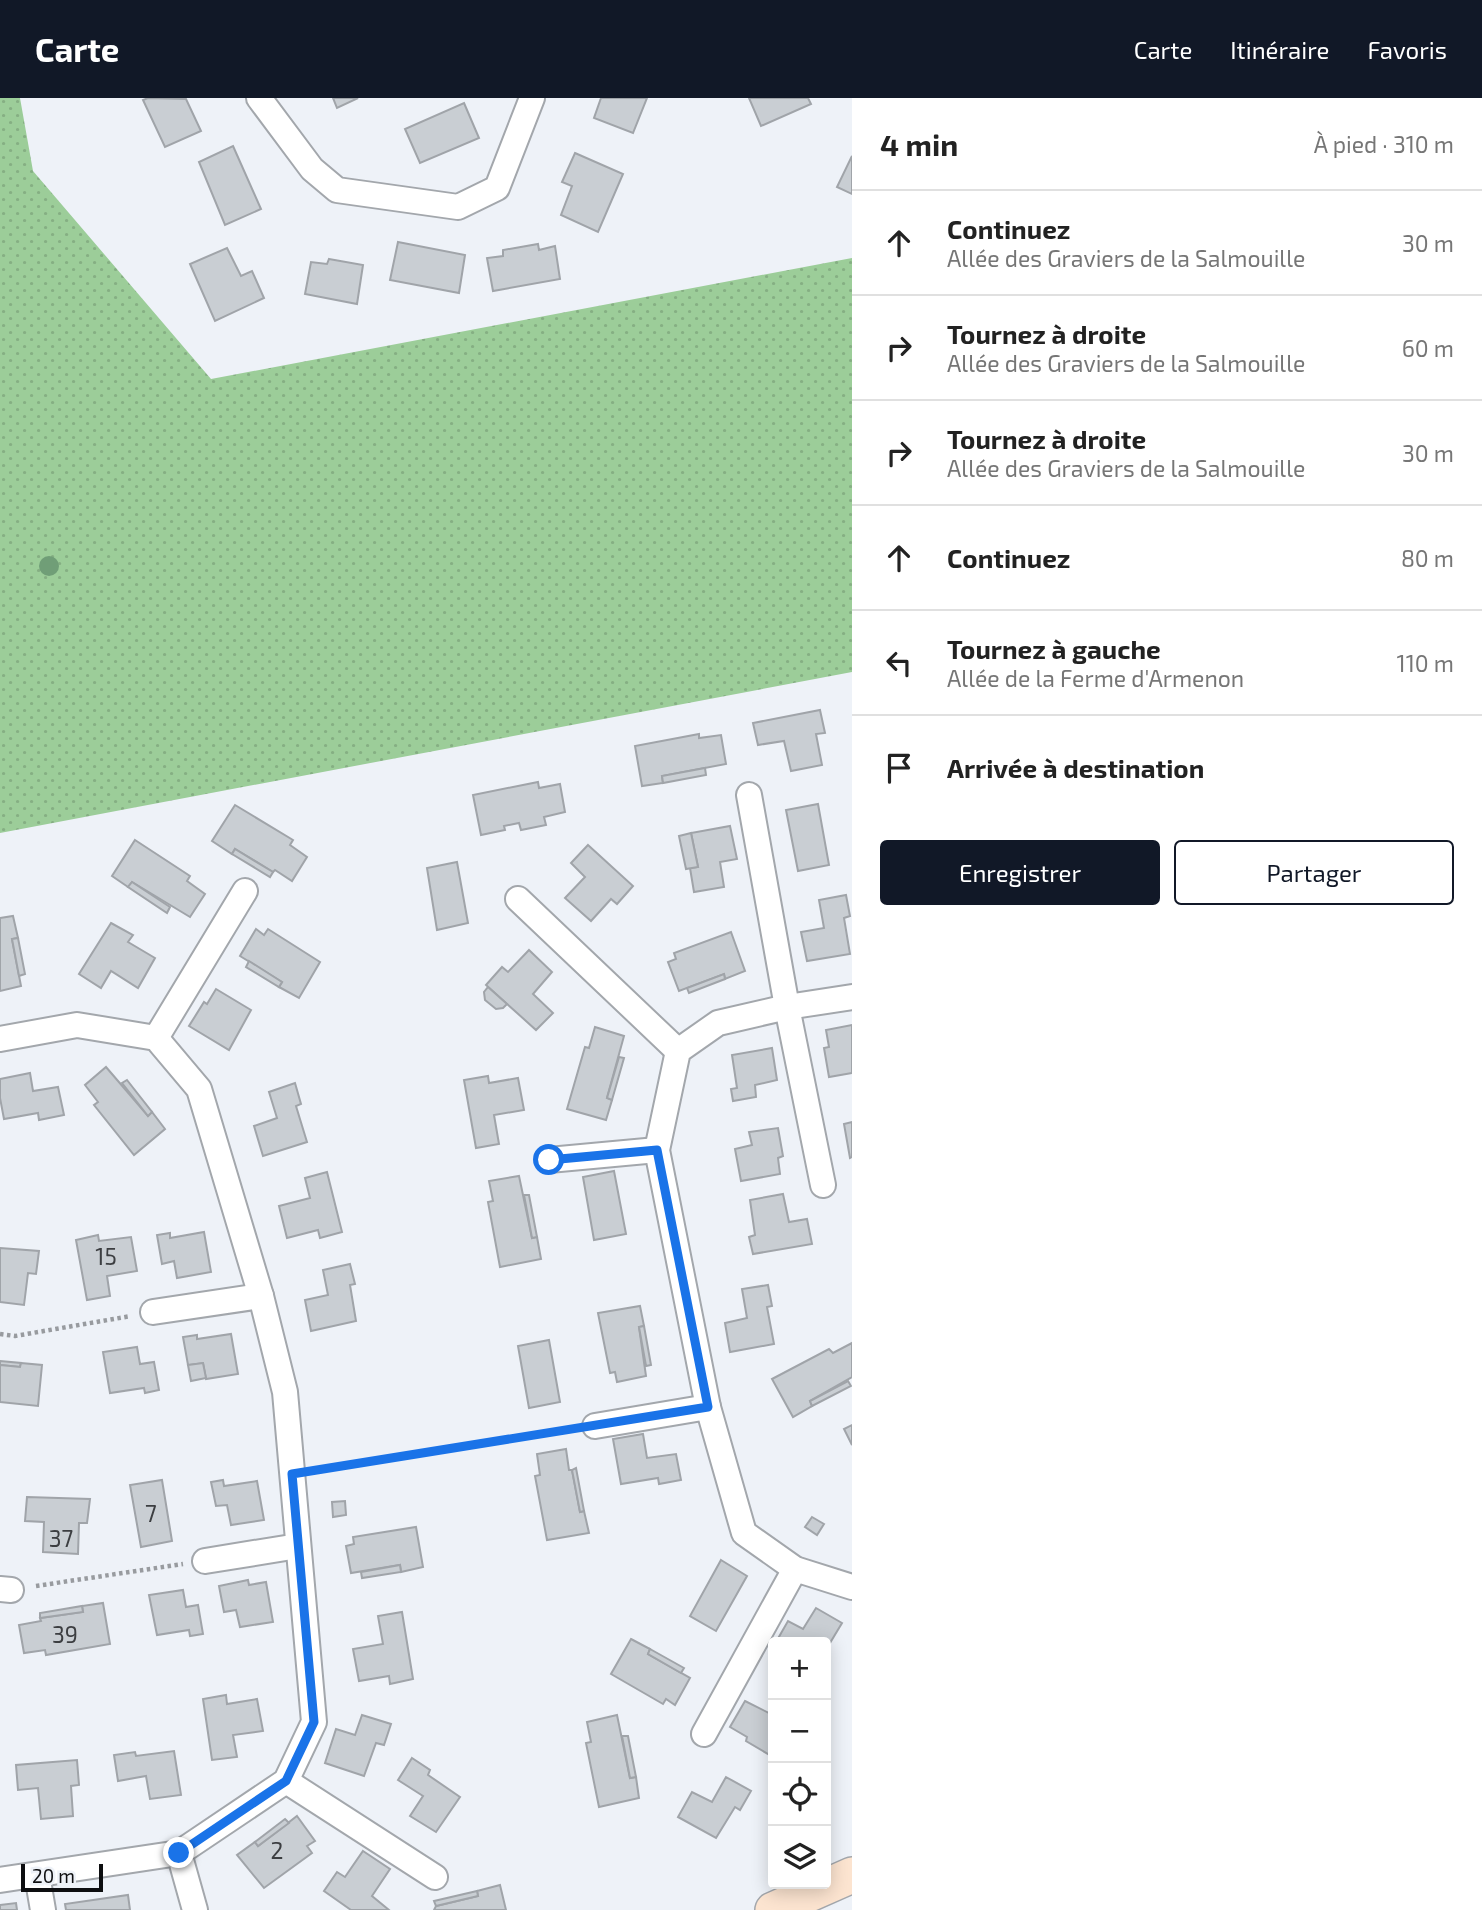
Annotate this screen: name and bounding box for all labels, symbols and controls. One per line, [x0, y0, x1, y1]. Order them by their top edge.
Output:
text: Carte [35, 29, 119, 69]
text: Carte [1134, 35, 1192, 64]
text: Itinéraire [1230, 35, 1329, 64]
text: Favoris [1367, 35, 1447, 64]
text: 4 min [880, 126, 958, 162]
text: À pied · 310 m [1314, 130, 1454, 158]
text: Continuez [947, 213, 1070, 244]
icon: ahead [880, 224, 918, 262]
text: 30 m [1402, 229, 1454, 257]
text: Allée des Graviers de la Salmouille [947, 244, 1305, 272]
text: Tournez à droite [947, 318, 1146, 349]
icon: right [880, 329, 918, 367]
text: 60 m [1402, 334, 1454, 362]
text: Allée des Graviers de la Salmouille [947, 349, 1305, 377]
text: Tournez à droite [947, 423, 1146, 454]
icon: right [880, 434, 918, 472]
text: 30 m [1402, 439, 1454, 467]
text: Allée des Graviers de la Salmouille [947, 454, 1305, 482]
icon: ahead [880, 539, 918, 577]
text: Continuez [947, 542, 1070, 573]
text: 80 m [1401, 544, 1454, 572]
text: Tournez à gauche [947, 633, 1161, 664]
icon: left [880, 644, 918, 682]
text: 110 m [1397, 649, 1454, 677]
text: Allée de la Ferme d'Armenon [947, 664, 1244, 692]
icon: arrive [880, 749, 918, 787]
text: Arrivée à destination [947, 752, 1204, 783]
button: Enregistrer [880, 840, 1160, 905]
button: Partager [1174, 840, 1454, 905]
route start [533, 1144, 564, 1175]
house number: 15 [95, 1242, 117, 1270]
house number: 7 [145, 1499, 157, 1527]
house number: 37 [49, 1524, 73, 1552]
house number: 39 [52, 1620, 78, 1648]
map controls [768, 1637, 831, 1889]
button: + [768, 1637, 831, 1700]
button: − [768, 1700, 831, 1763]
button: locate [768, 1763, 831, 1826]
button: layers [768, 1826, 831, 1889]
house number: 2 [271, 1836, 283, 1864]
route end [163, 1837, 194, 1868]
scale bar [21, 1861, 103, 1893]
text: 20 m [32, 1864, 75, 1887]

